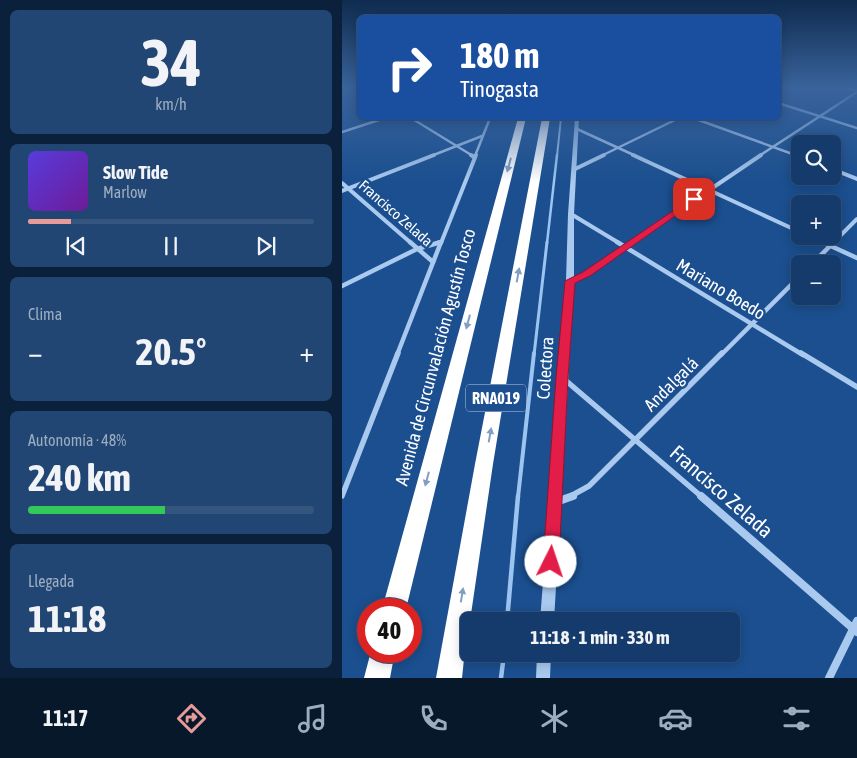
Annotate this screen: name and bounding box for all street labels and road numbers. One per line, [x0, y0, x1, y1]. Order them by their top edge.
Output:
street label: Francisco Zelada [356, 177, 436, 249]
street label: Avenida de Circunvalación Agustín Tosco [391, 226, 479, 488]
street label: Mariano Boedo [673, 254, 769, 324]
street label: Colectora [532, 336, 558, 400]
street label: Andalgalá [640, 353, 702, 415]
road number: RNA019 [466, 384, 526, 412]
street label: Francisco Zelada [666, 440, 778, 542]

